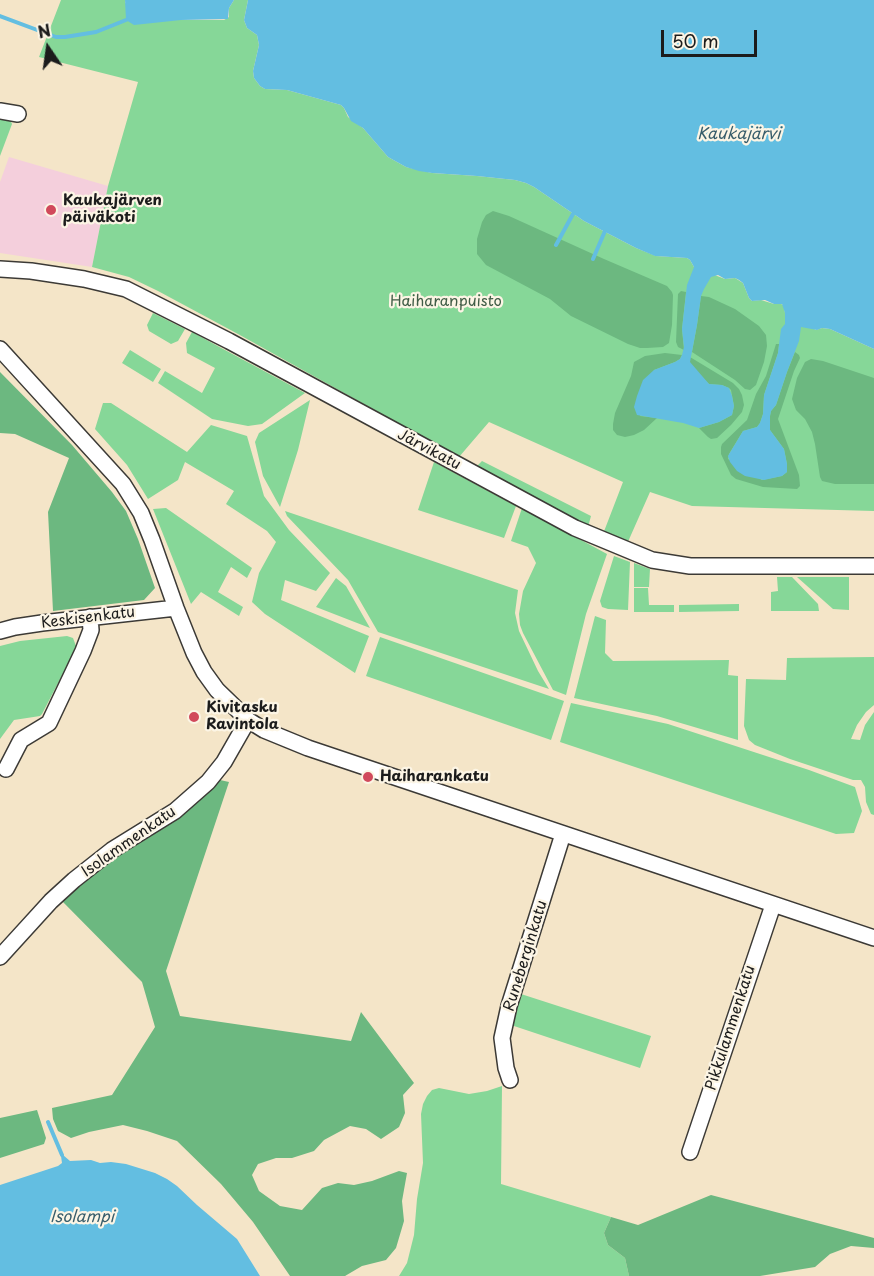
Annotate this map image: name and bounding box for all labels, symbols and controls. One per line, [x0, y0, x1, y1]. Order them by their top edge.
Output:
text: N [35, 17, 53, 44]
north arrow [18, 18, 78, 78]
scale bar [664, 18, 760, 56]
text: 50 m [672, 27, 719, 54]
water label: Kaukajärvi [697, 125, 781, 145]
place label: Kaukajärven päiväkoti [63, 192, 162, 227]
marker: Kaukajärven päiväkoti [44, 203, 58, 217]
park label: Haiharanpuisto [390, 293, 502, 311]
street label: Järvikatu [394, 426, 464, 474]
street label: Keskisenkatu [40, 603, 136, 633]
place label: Kivitasku Ravintola [206, 699, 279, 734]
marker: Kivitasku Ravintola [187, 710, 201, 724]
place label: Haiharankatu [380, 768, 489, 786]
marker: Haiharankatu [361, 770, 375, 784]
street label: Isolammenkatu [78, 803, 180, 881]
street label: Runeberginkatu [501, 898, 551, 1014]
street label: Pikkulammenkatu [702, 963, 760, 1093]
water label: Isolampi [50, 1208, 114, 1228]

